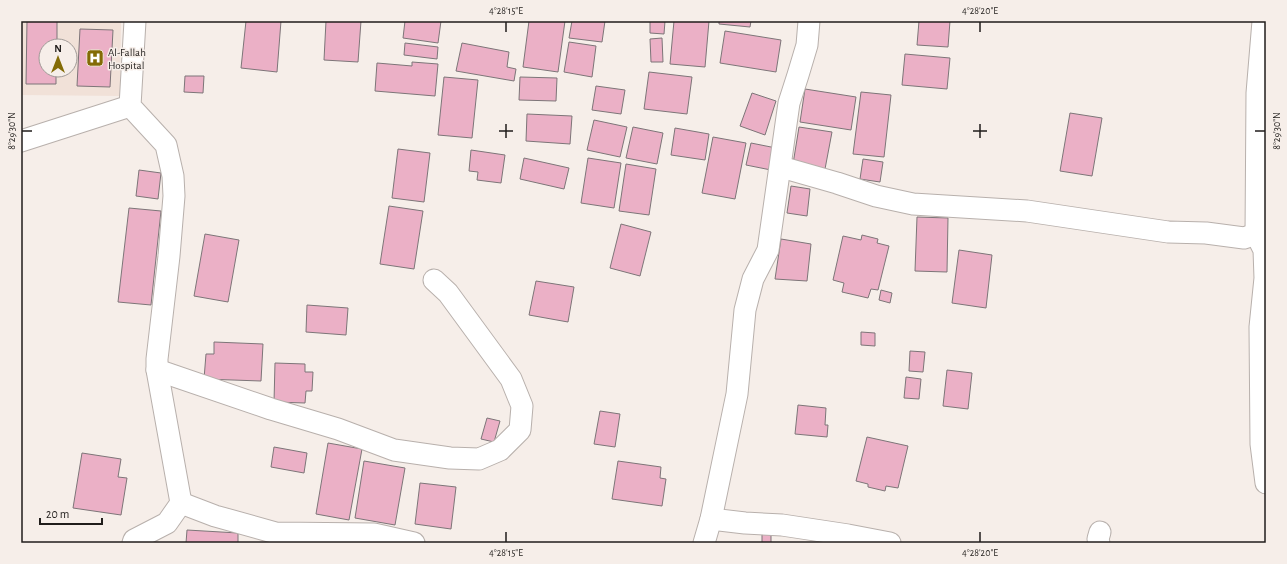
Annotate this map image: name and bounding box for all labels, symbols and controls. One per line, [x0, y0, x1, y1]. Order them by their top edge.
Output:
text: 4°28'15"E [489, 6, 523, 16]
text: 4°28'20"E [962, 6, 998, 16]
north arrow [38, 38, 78, 78]
text: N [54, 43, 62, 54]
place label: Al-Fallah Hospital [108, 47, 146, 71]
hospital icon: Al-Fallah Hospital [85, 48, 105, 68]
text: 8°29'30"N [7, 112, 17, 150]
text: 8°29'30"N [1272, 112, 1282, 150]
scale bar [40, 500, 102, 526]
text: 20 m [46, 508, 69, 520]
text: 4°28'15"E [489, 548, 523, 558]
text: 4°28'20"E [962, 548, 998, 558]

